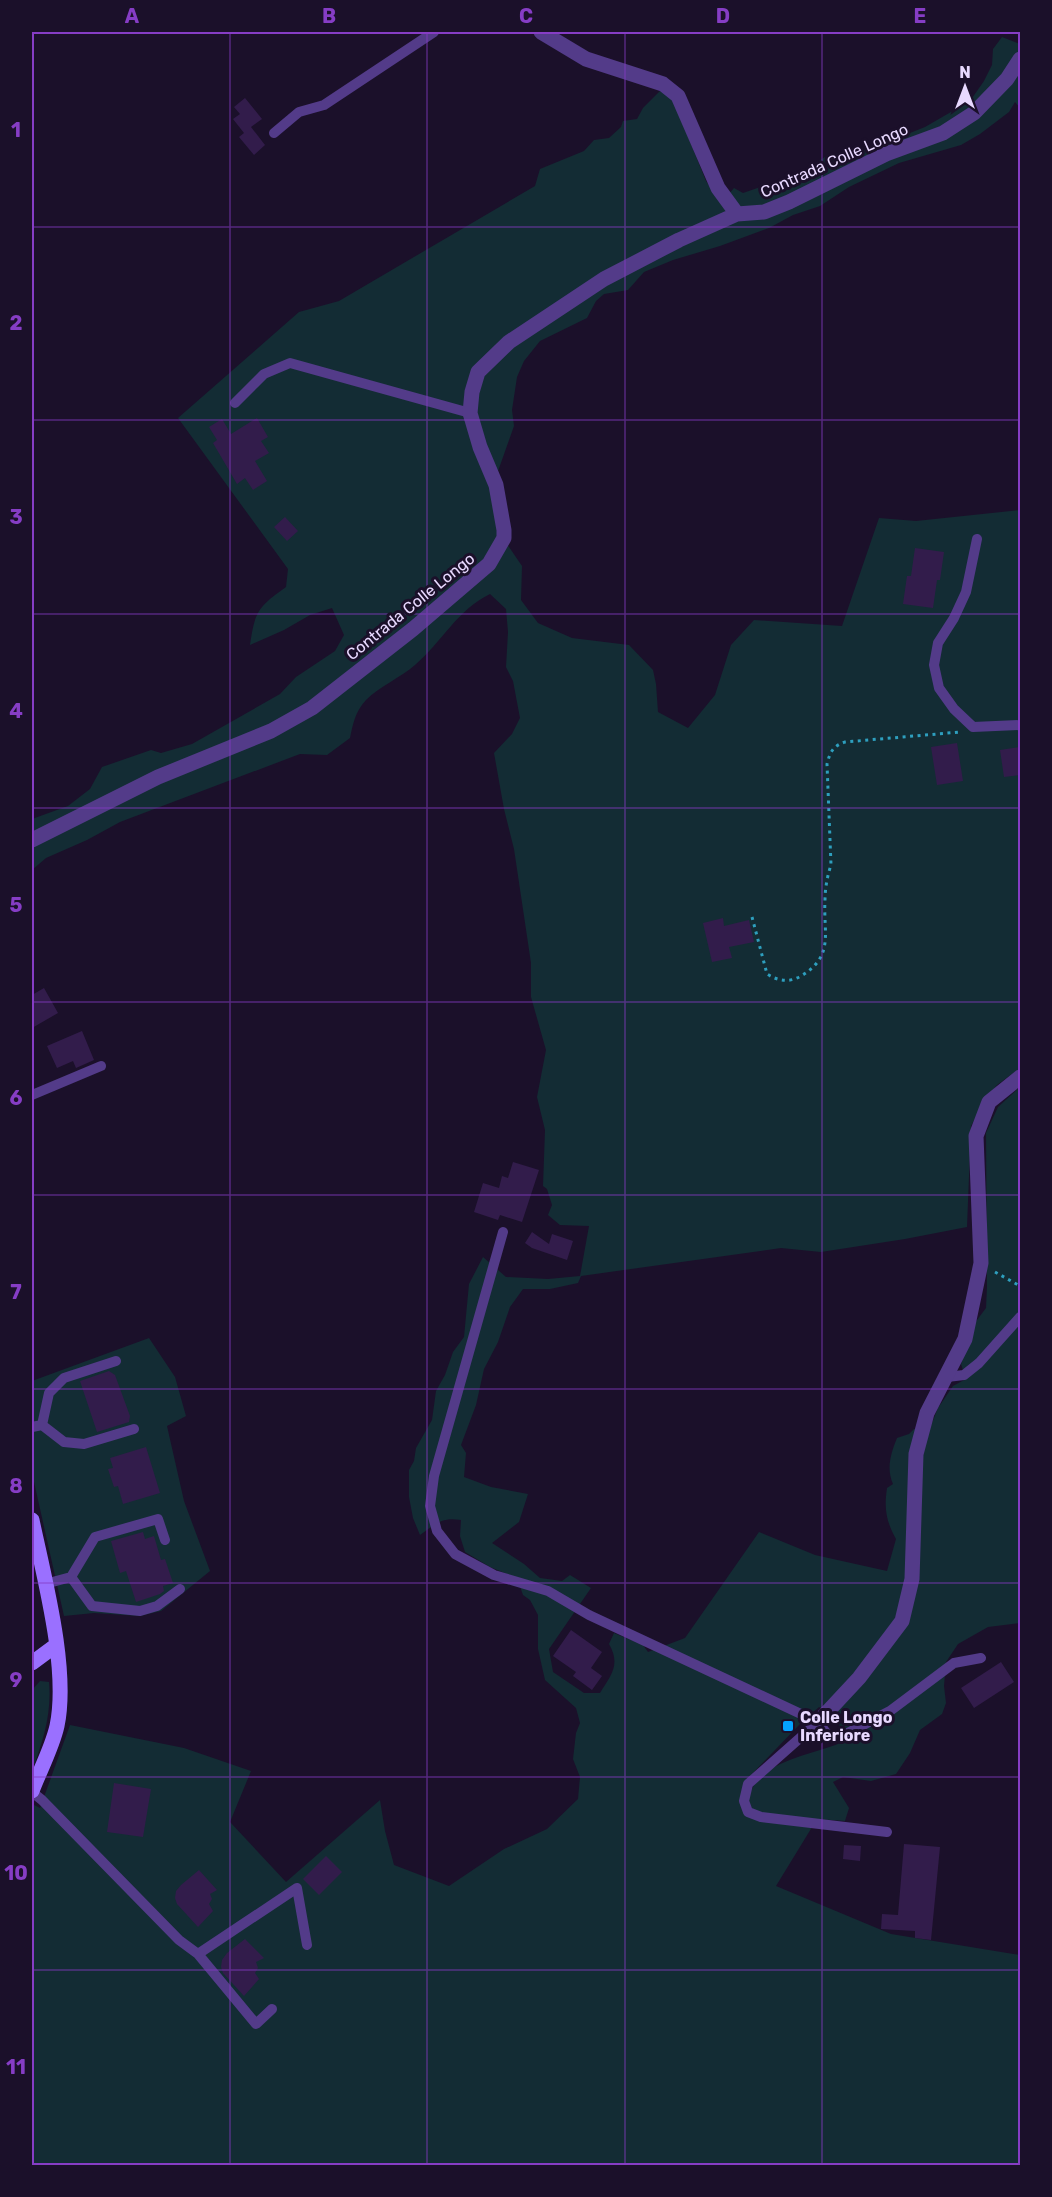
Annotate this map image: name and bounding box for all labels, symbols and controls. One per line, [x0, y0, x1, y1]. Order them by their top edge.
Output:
text: A [125, 4, 140, 28]
text: B [322, 4, 336, 28]
text: C [519, 4, 533, 28]
text: D [716, 4, 730, 28]
text: E [914, 4, 926, 28]
north arrow [935, 57, 995, 117]
text: N [959, 63, 971, 82]
text: 1 [11, 118, 21, 142]
street label: Contrada Colle Longo [757, 119, 911, 202]
text: 2 [10, 311, 23, 335]
text: 3 [9, 505, 23, 529]
street label: Contrada Colle Longo [342, 549, 478, 664]
text: 4 [9, 699, 23, 723]
text: 5 [10, 893, 23, 917]
text: 6 [9, 1086, 23, 1110]
text: 7 [10, 1280, 22, 1304]
text: 8 [9, 1474, 23, 1498]
text: 9 [10, 1668, 23, 1692]
place label: Colle Longo Inferiore [800, 1708, 893, 1745]
marker: Colle Longo Inferiore [781, 1719, 795, 1733]
text: 10 [4, 1861, 28, 1885]
text: 11 [6, 2055, 26, 2079]

